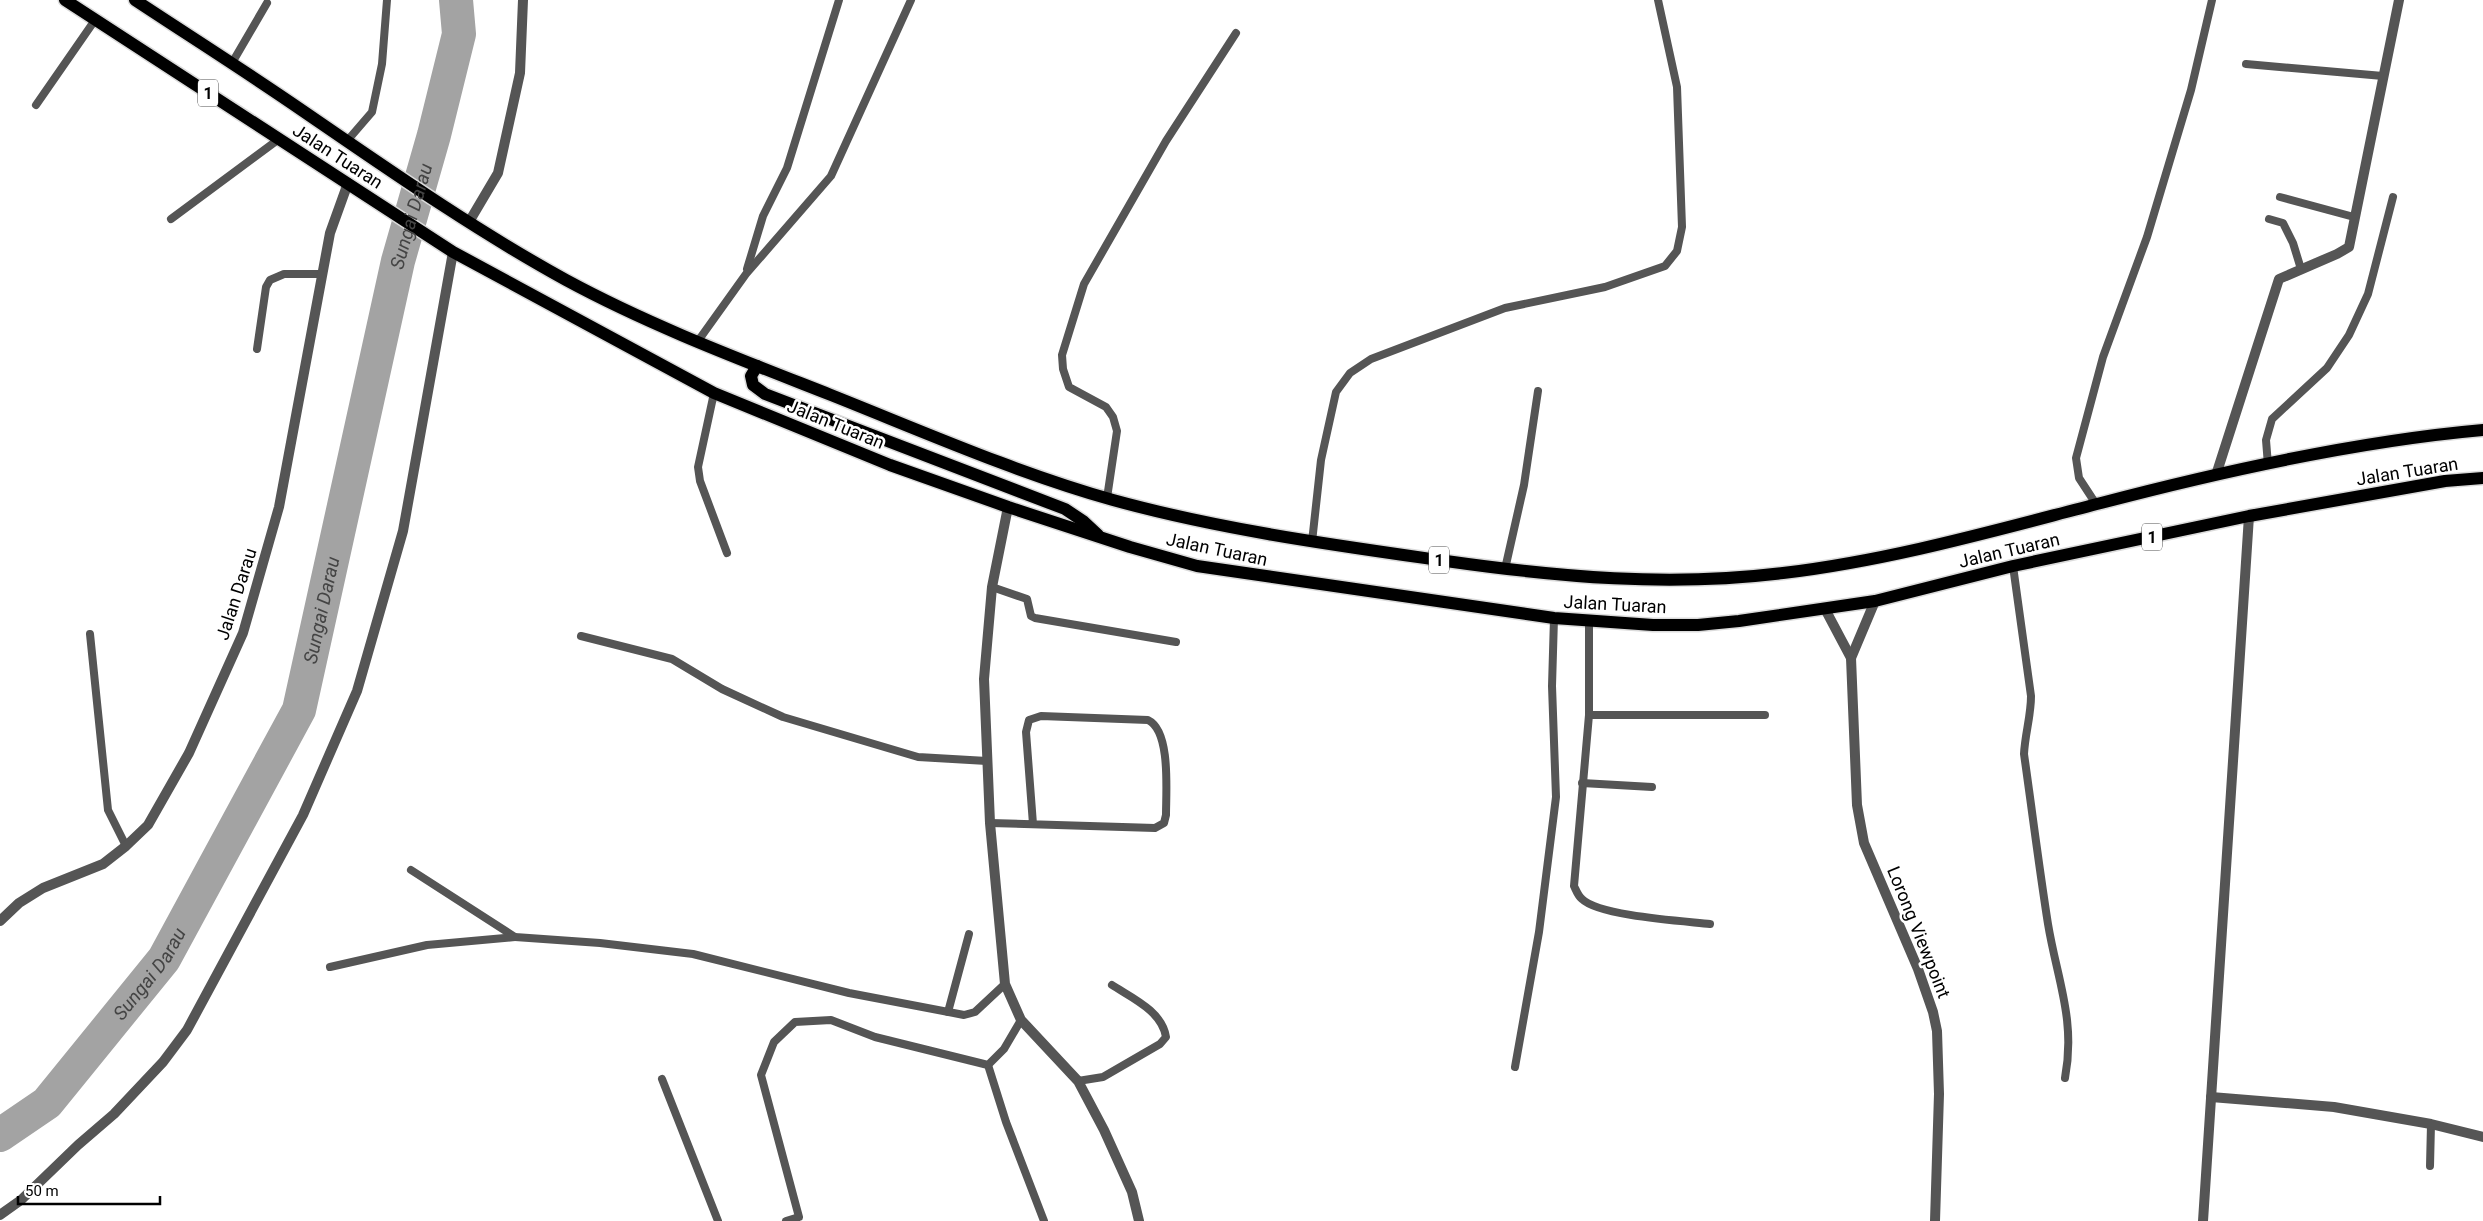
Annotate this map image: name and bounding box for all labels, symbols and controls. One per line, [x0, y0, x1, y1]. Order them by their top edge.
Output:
road number: 1 [198, 80, 218, 106]
street label: Jalan Tuaran [289, 119, 387, 193]
water label: Sungai Darau [385, 161, 437, 271]
street label: Jalan Tuaran [784, 395, 888, 453]
street label: Jalan Tuaran [2354, 453, 2460, 489]
road number: 1 [2142, 524, 2162, 550]
street label: Jalan Tuaran [1164, 528, 1270, 570]
street label: Jalan Tuaran [1956, 528, 2062, 572]
street label: Jalan Darau [211, 545, 261, 643]
road number: 1 [1429, 546, 1449, 574]
water label: Sungai Darau [298, 554, 344, 666]
street label: Jalan Tuaran [1563, 591, 1667, 617]
street label: Lorong Viewpoint [1883, 863, 1955, 1001]
water label: Sungai Darau [108, 924, 190, 1024]
scale bar [18, 1174, 160, 1206]
text: 50 m [25, 1182, 59, 1200]

